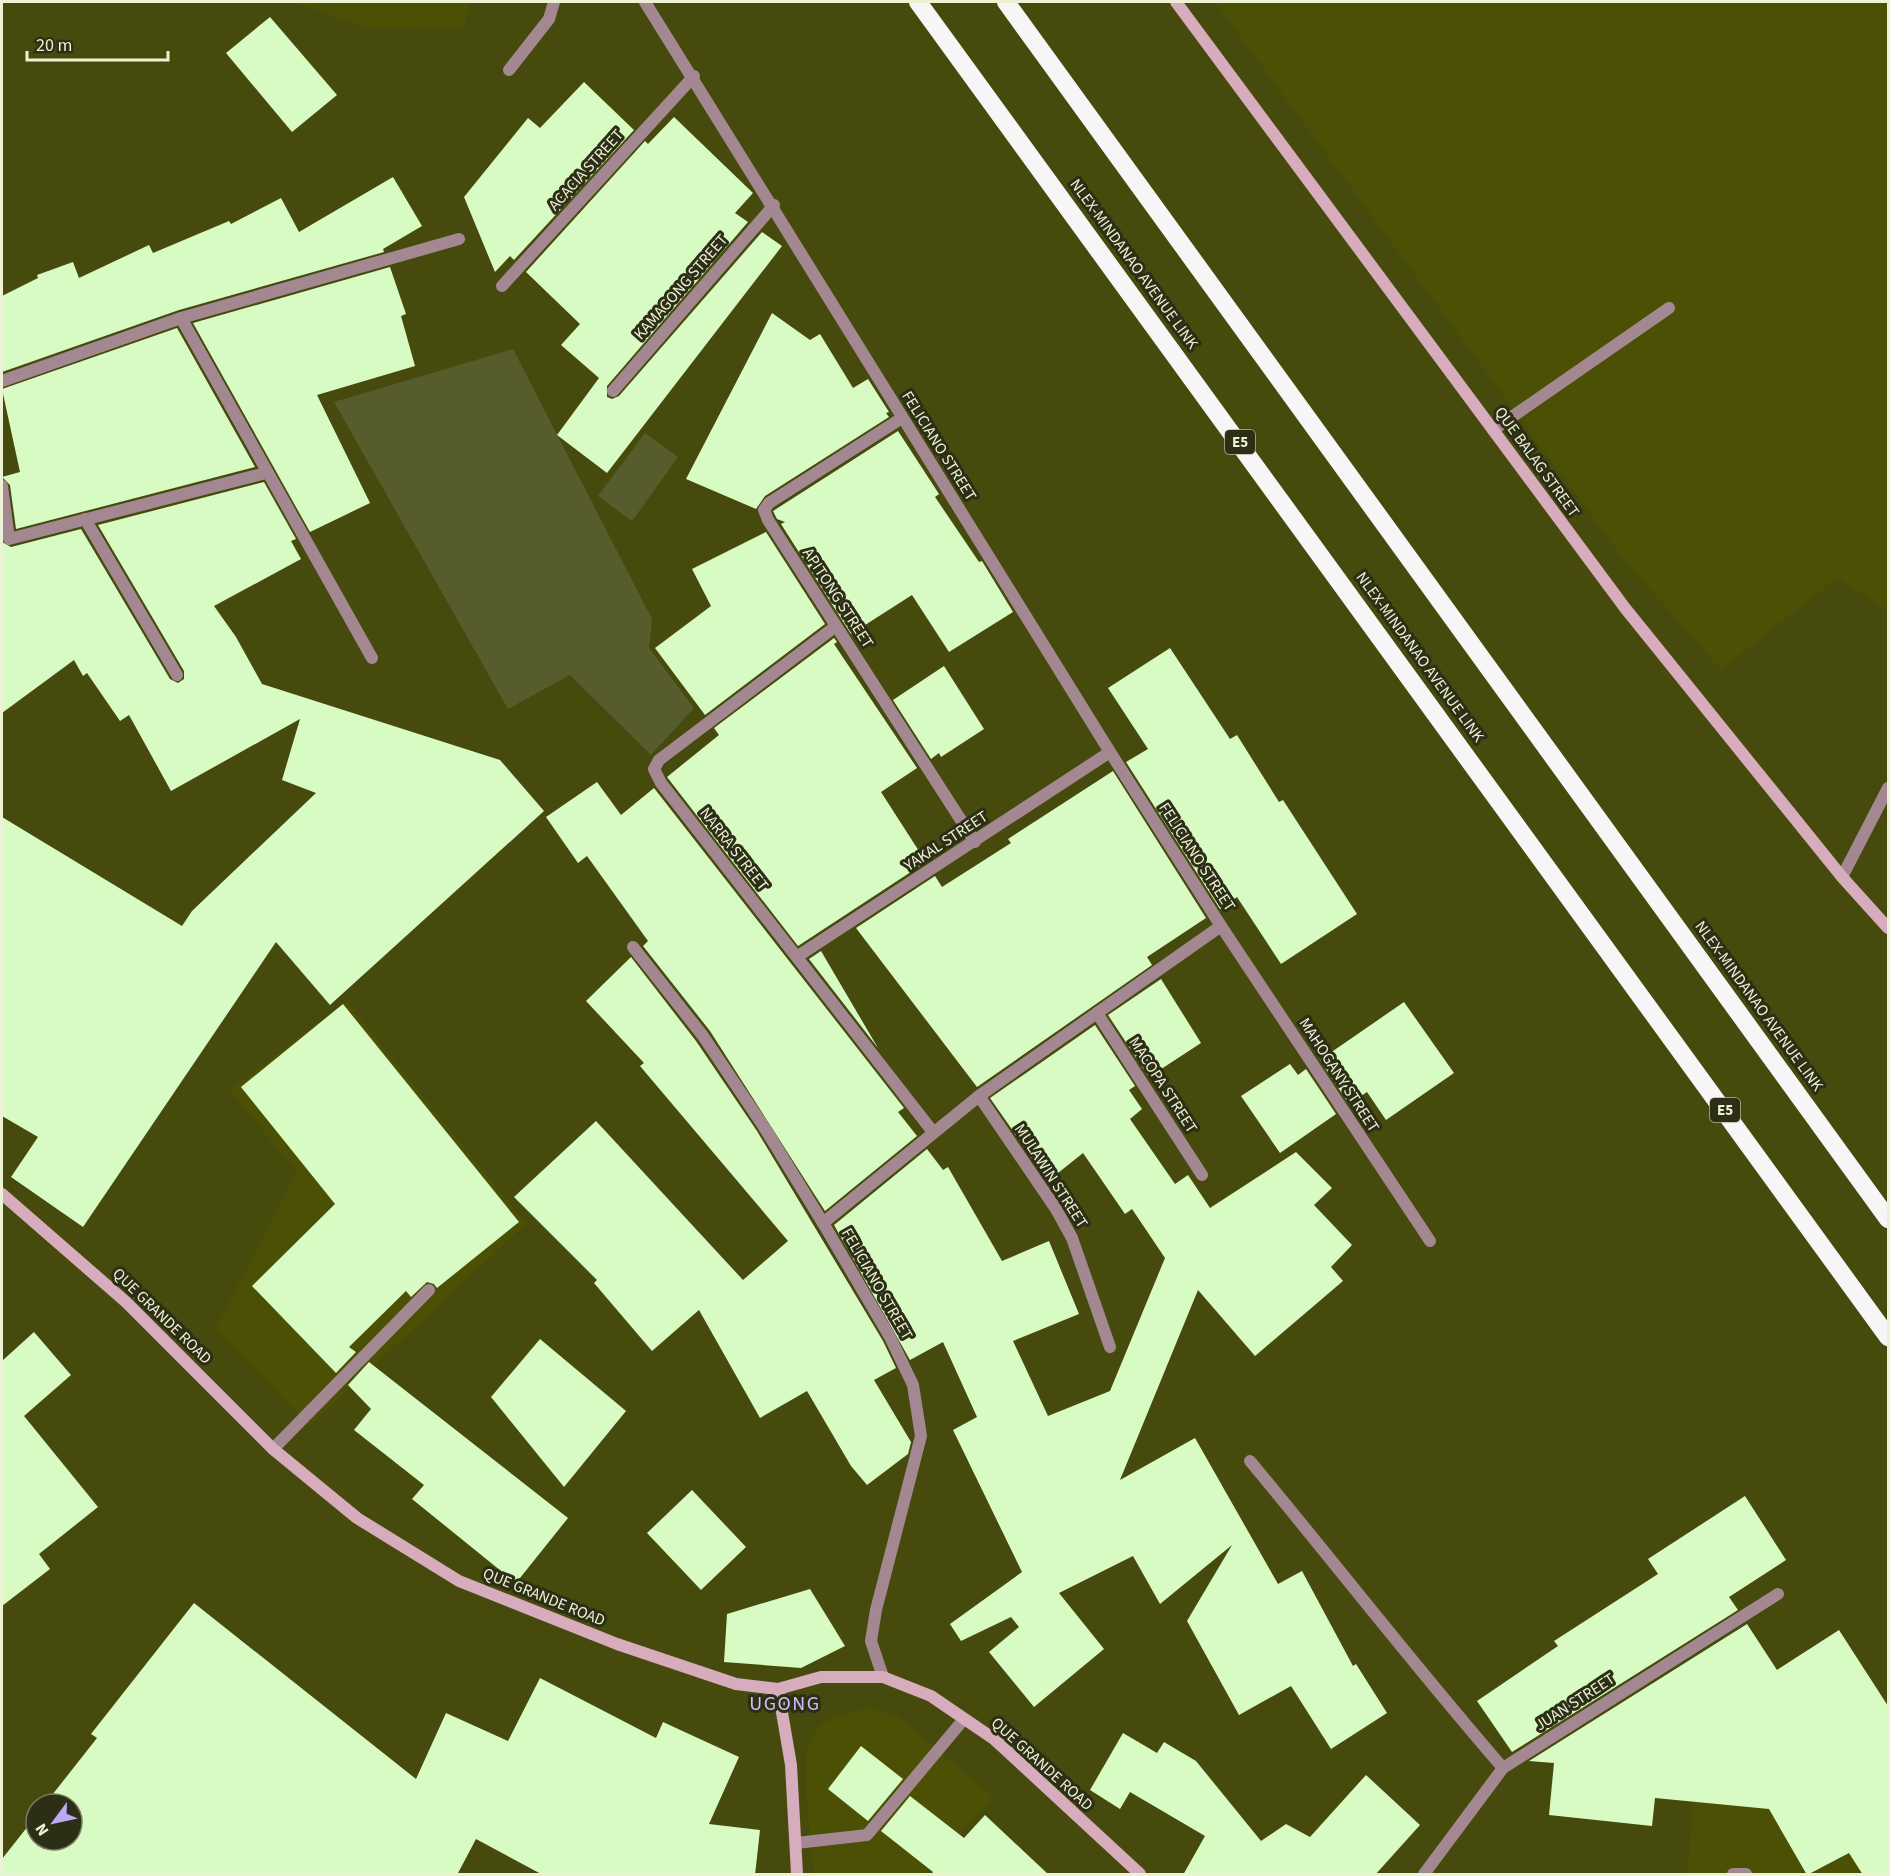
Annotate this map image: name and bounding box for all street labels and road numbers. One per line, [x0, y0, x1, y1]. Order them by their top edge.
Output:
street label: ACACIA STREET [543, 124, 629, 216]
street label: NLEX-MINDANAO AVENUE LINK [1065, 174, 1204, 354]
street label: KAMAGONG STREET [629, 229, 733, 344]
street label: FELICIANO STREET [896, 387, 982, 506]
street label: QUE BALAG STREET [1489, 402, 1585, 522]
road number: E5 [1225, 430, 1255, 454]
street label: APITONG STREET [797, 544, 879, 653]
street label: NLEX-MINDANAO AVENUE LINK [1351, 567, 1490, 747]
street label: FELICIANO STREET [1153, 798, 1241, 916]
street label: NARRA STREET [694, 803, 774, 896]
street label: YAKAL STREET [899, 805, 993, 877]
street label: NLEX-MINDANAO AVENUE LINK [1690, 916, 1829, 1096]
street label: MAHOGANY STREET [1294, 1013, 1385, 1137]
street label: MACOPA STREET [1124, 1032, 1203, 1138]
road number: E5 [1710, 1098, 1740, 1122]
street label: MULAWIN STREET [1009, 1120, 1093, 1233]
street label: FELICIANO STREET [836, 1224, 918, 1344]
street label: QUE GRANDE ROAD [108, 1263, 217, 1369]
street label: QUE GRANDE ROAD [480, 1562, 609, 1632]
street label: JUAN STREET [1531, 1668, 1620, 1736]
street label: QUE GRANDE ROAD [986, 1712, 1098, 1816]

